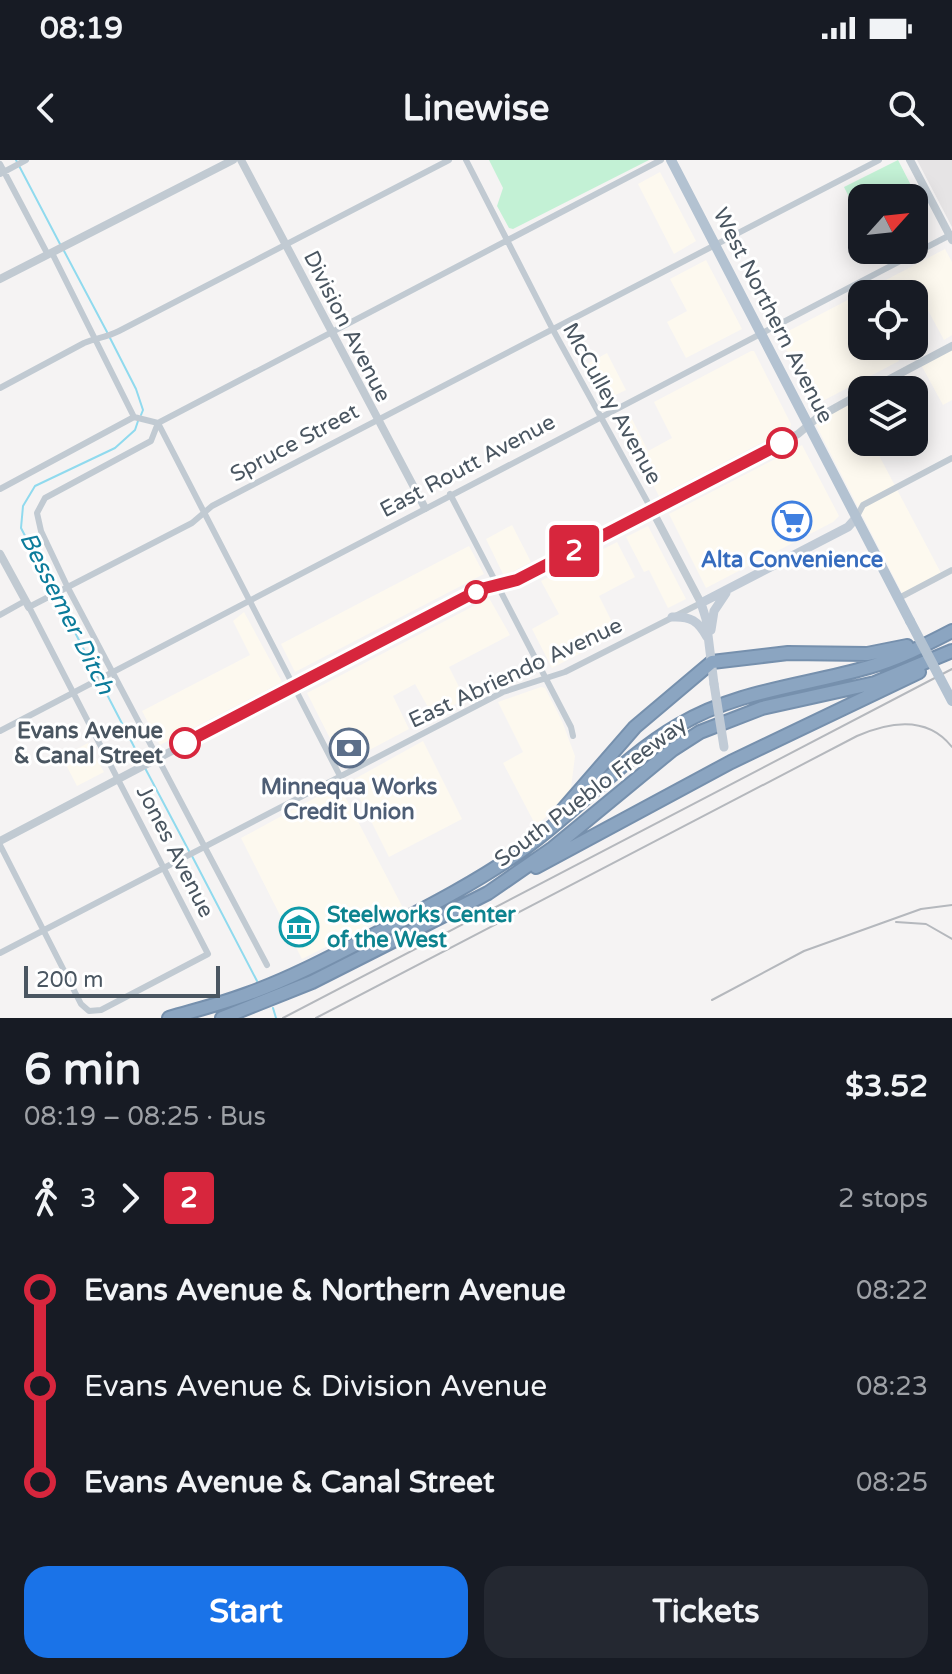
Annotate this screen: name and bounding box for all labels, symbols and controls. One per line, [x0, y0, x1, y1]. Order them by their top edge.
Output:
text: 08:19 [40, 10, 123, 47]
icon: back [24, 86, 68, 130]
icon: search [884, 86, 928, 130]
text: Linewise [403, 87, 549, 130]
north arrow [848, 184, 928, 264]
map controls [848, 184, 928, 456]
street label: West Northern Avenue [708, 204, 839, 427]
street label: Division Avenue [298, 247, 396, 406]
button: locate [848, 280, 928, 360]
street label: McCulley Avenue [557, 318, 667, 489]
button: layers [848, 376, 928, 456]
street label: Spruce Street [226, 398, 363, 488]
street label: East Routt Avenue [375, 409, 559, 523]
unlabelled marker [767, 428, 797, 458]
supermarket icon: Alta Convenience [771, 500, 813, 542]
line badge: 2 [548, 525, 600, 577]
water label: Bessemer Ditch [13, 527, 120, 700]
text: 2 [565, 534, 583, 568]
place label: Alta Convenience [701, 547, 883, 573]
unlabelled marker [465, 581, 487, 603]
street label: East Abriendo Avenue [405, 612, 626, 734]
street label: South Pueblo Freeway [489, 711, 692, 873]
place label: Evans Avenue & Canal Street [14, 718, 164, 769]
bank icon: Minnequa Works Credit Union [328, 727, 370, 769]
marker: Evans Avenue & Canal Street [170, 728, 200, 758]
place label: Minnequa Works Credit Union [261, 774, 438, 825]
street label: Jones Avenue [131, 781, 219, 922]
place label: Steelworks Center of the West [327, 902, 516, 953]
museum icon: Steelworks Center of the West [278, 906, 320, 948]
scale bar [24, 962, 220, 998]
text: 200 m [36, 967, 103, 993]
text: 6 min [24, 1044, 141, 1097]
text: $3.52 [845, 1068, 928, 1105]
text: 08:19 – 08:25 · Bus [24, 1101, 266, 1132]
icon: walk [24, 1176, 68, 1220]
icon: forward [108, 1176, 152, 1220]
text: 2 [180, 1181, 198, 1215]
text: 3 [80, 1183, 96, 1214]
text: 2 stops [838, 1183, 928, 1214]
text: Evans Avenue & Northern Avenue [84, 1272, 566, 1309]
text: 08:22 [856, 1275, 928, 1306]
text: Evans Avenue & Division Avenue [84, 1368, 547, 1405]
text: 08:23 [856, 1371, 928, 1402]
text: Evans Avenue & Canal Street [84, 1464, 495, 1501]
text: 08:25 [856, 1467, 928, 1498]
button: Start [24, 1566, 468, 1658]
button: Tickets [484, 1566, 928, 1658]

